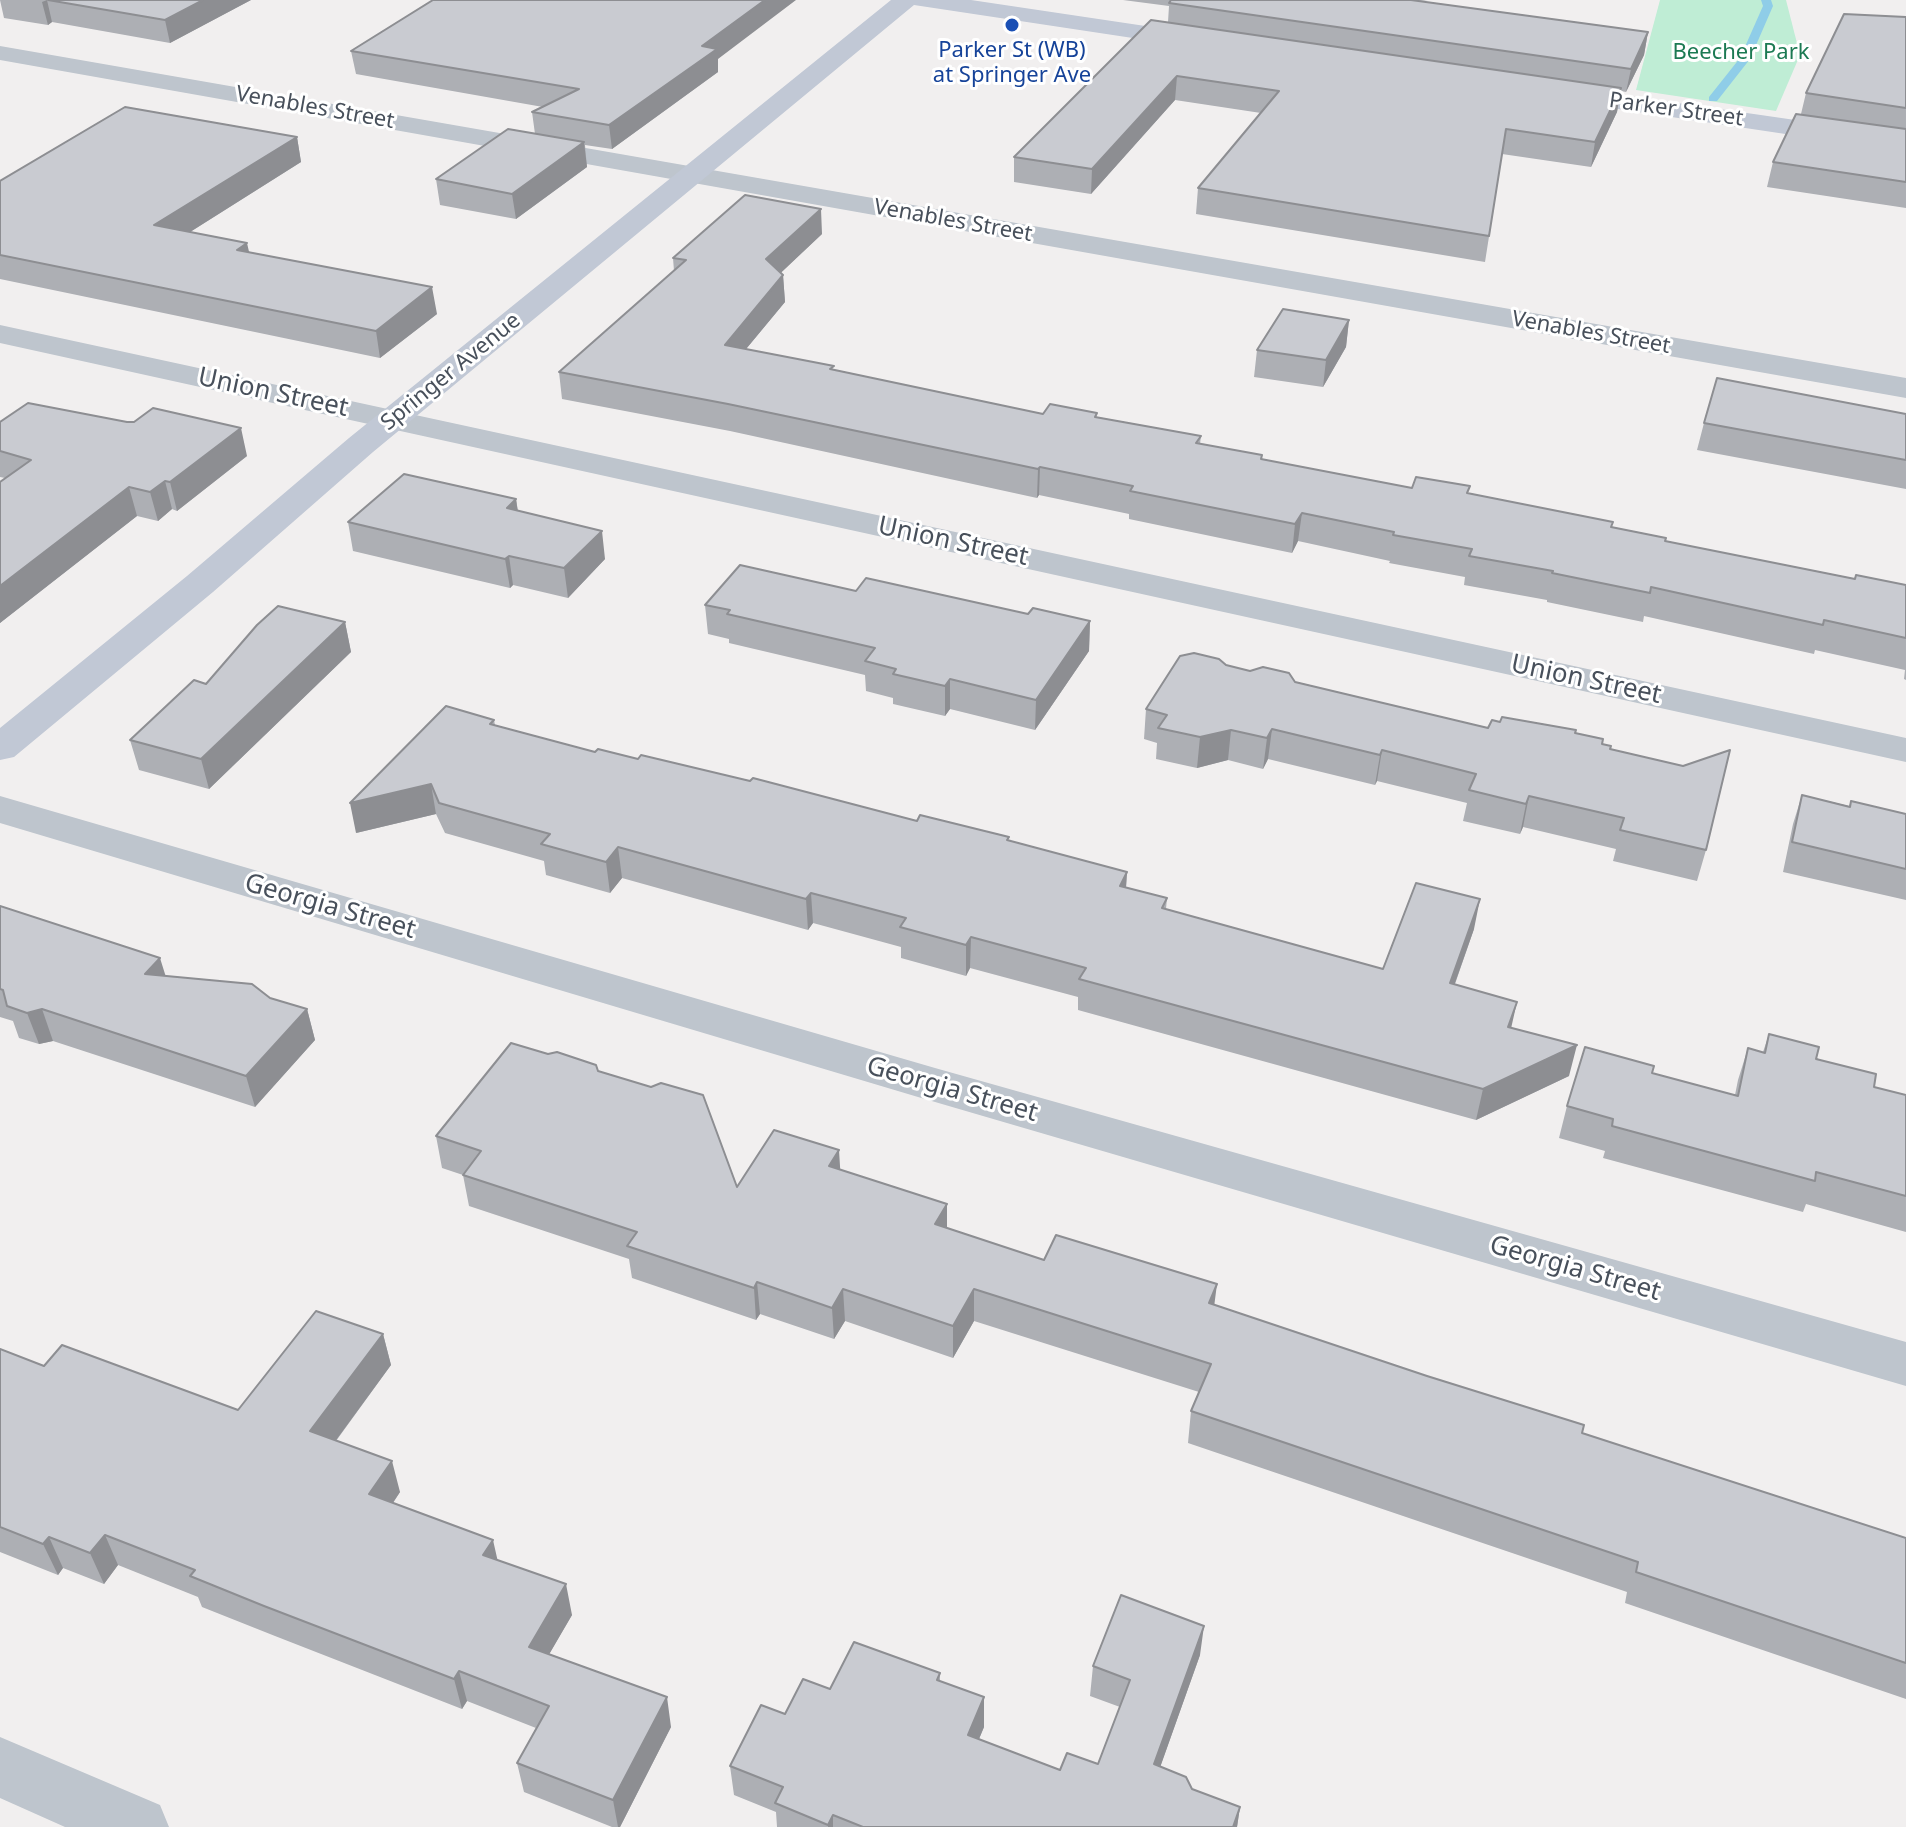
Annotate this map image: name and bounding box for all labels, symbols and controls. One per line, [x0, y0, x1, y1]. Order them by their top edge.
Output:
marker: Parker St (WB) at Springer Ave [1003, 16, 1021, 34]
place label: Parker St (WB) at Springer Ave [933, 38, 1091, 90]
park label: Beecher Park [1673, 40, 1809, 66]
street label: Venables Street [234, 81, 396, 135]
street label: Parker Street [1607, 88, 1745, 132]
street label: Venables Street [872, 194, 1034, 248]
street label: Venables Street [1510, 306, 1672, 360]
street label: Springer Avenue [376, 308, 526, 436]
street label: Union Street [195, 362, 351, 424]
street label: Union Street [875, 511, 1031, 573]
street label: Union Street [1508, 649, 1664, 711]
street label: Georgia Street [241, 868, 419, 946]
street label: Georgia Street [863, 1051, 1041, 1129]
street label: Georgia Street [1486, 1230, 1664, 1308]

